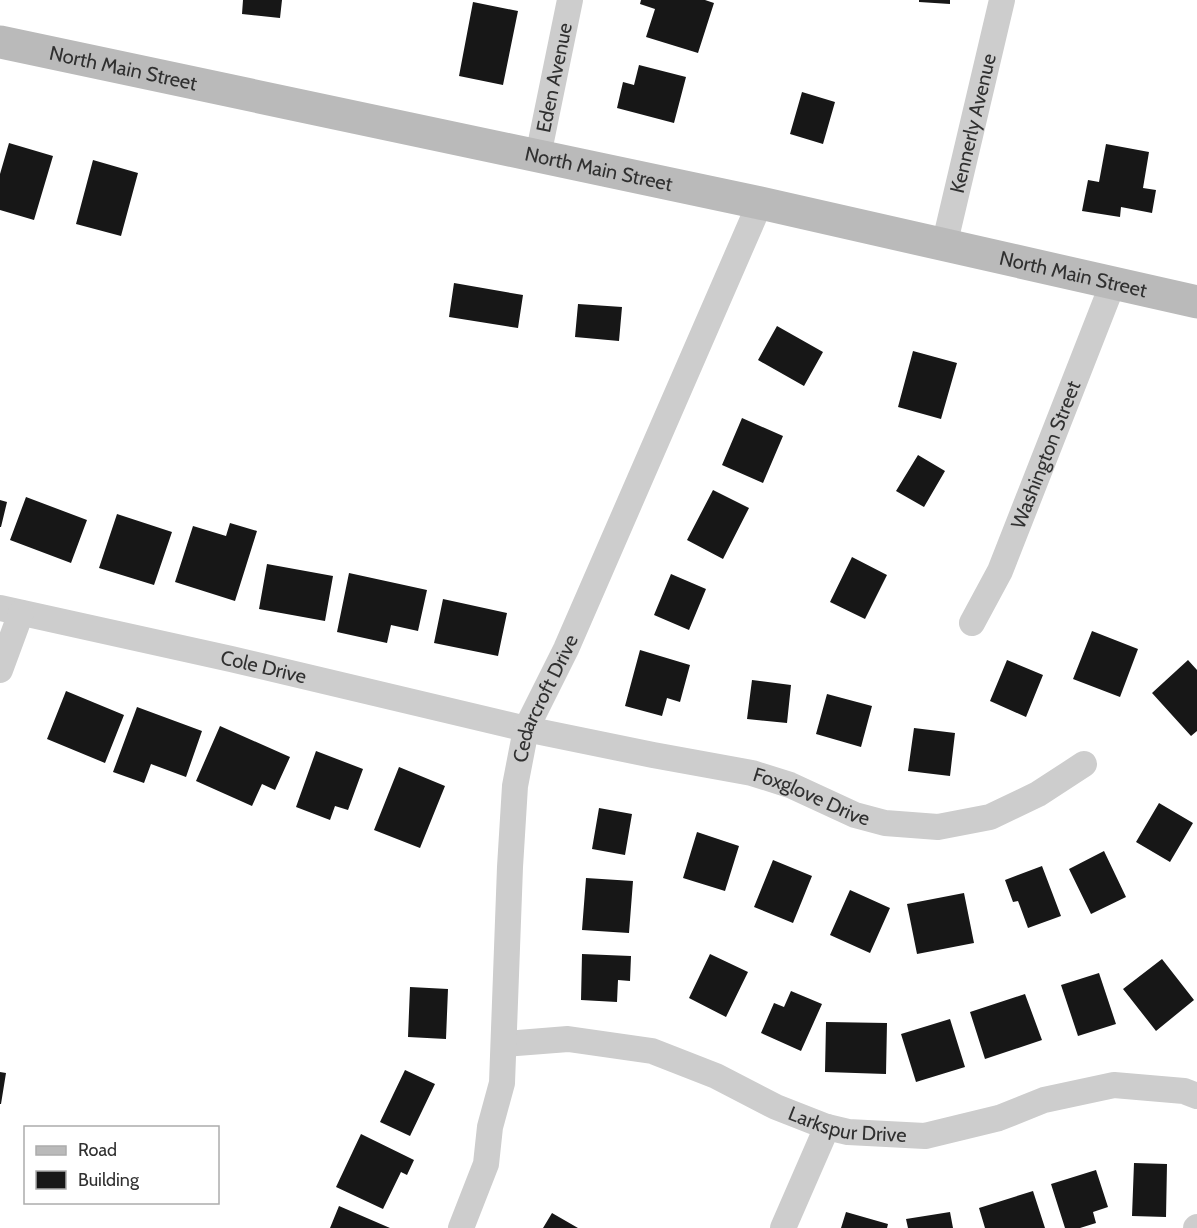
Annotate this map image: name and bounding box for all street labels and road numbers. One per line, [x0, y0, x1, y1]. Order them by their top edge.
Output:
street label: Eden Avenue [531, 21, 577, 135]
street label: North Main Street [47, 41, 200, 95]
street label: Kennerly Avenue [945, 51, 1001, 195]
street label: North Main Street [523, 142, 675, 196]
street label: North Main Street [997, 246, 1149, 302]
street label: Washington Street [1006, 377, 1086, 532]
street label: Cedarcroft Drive [508, 631, 583, 765]
street label: Cole Drive [218, 645, 309, 688]
street label: Foxglove Drive [750, 762, 872, 830]
street label: Larkspur Drive [785, 1101, 907, 1147]

